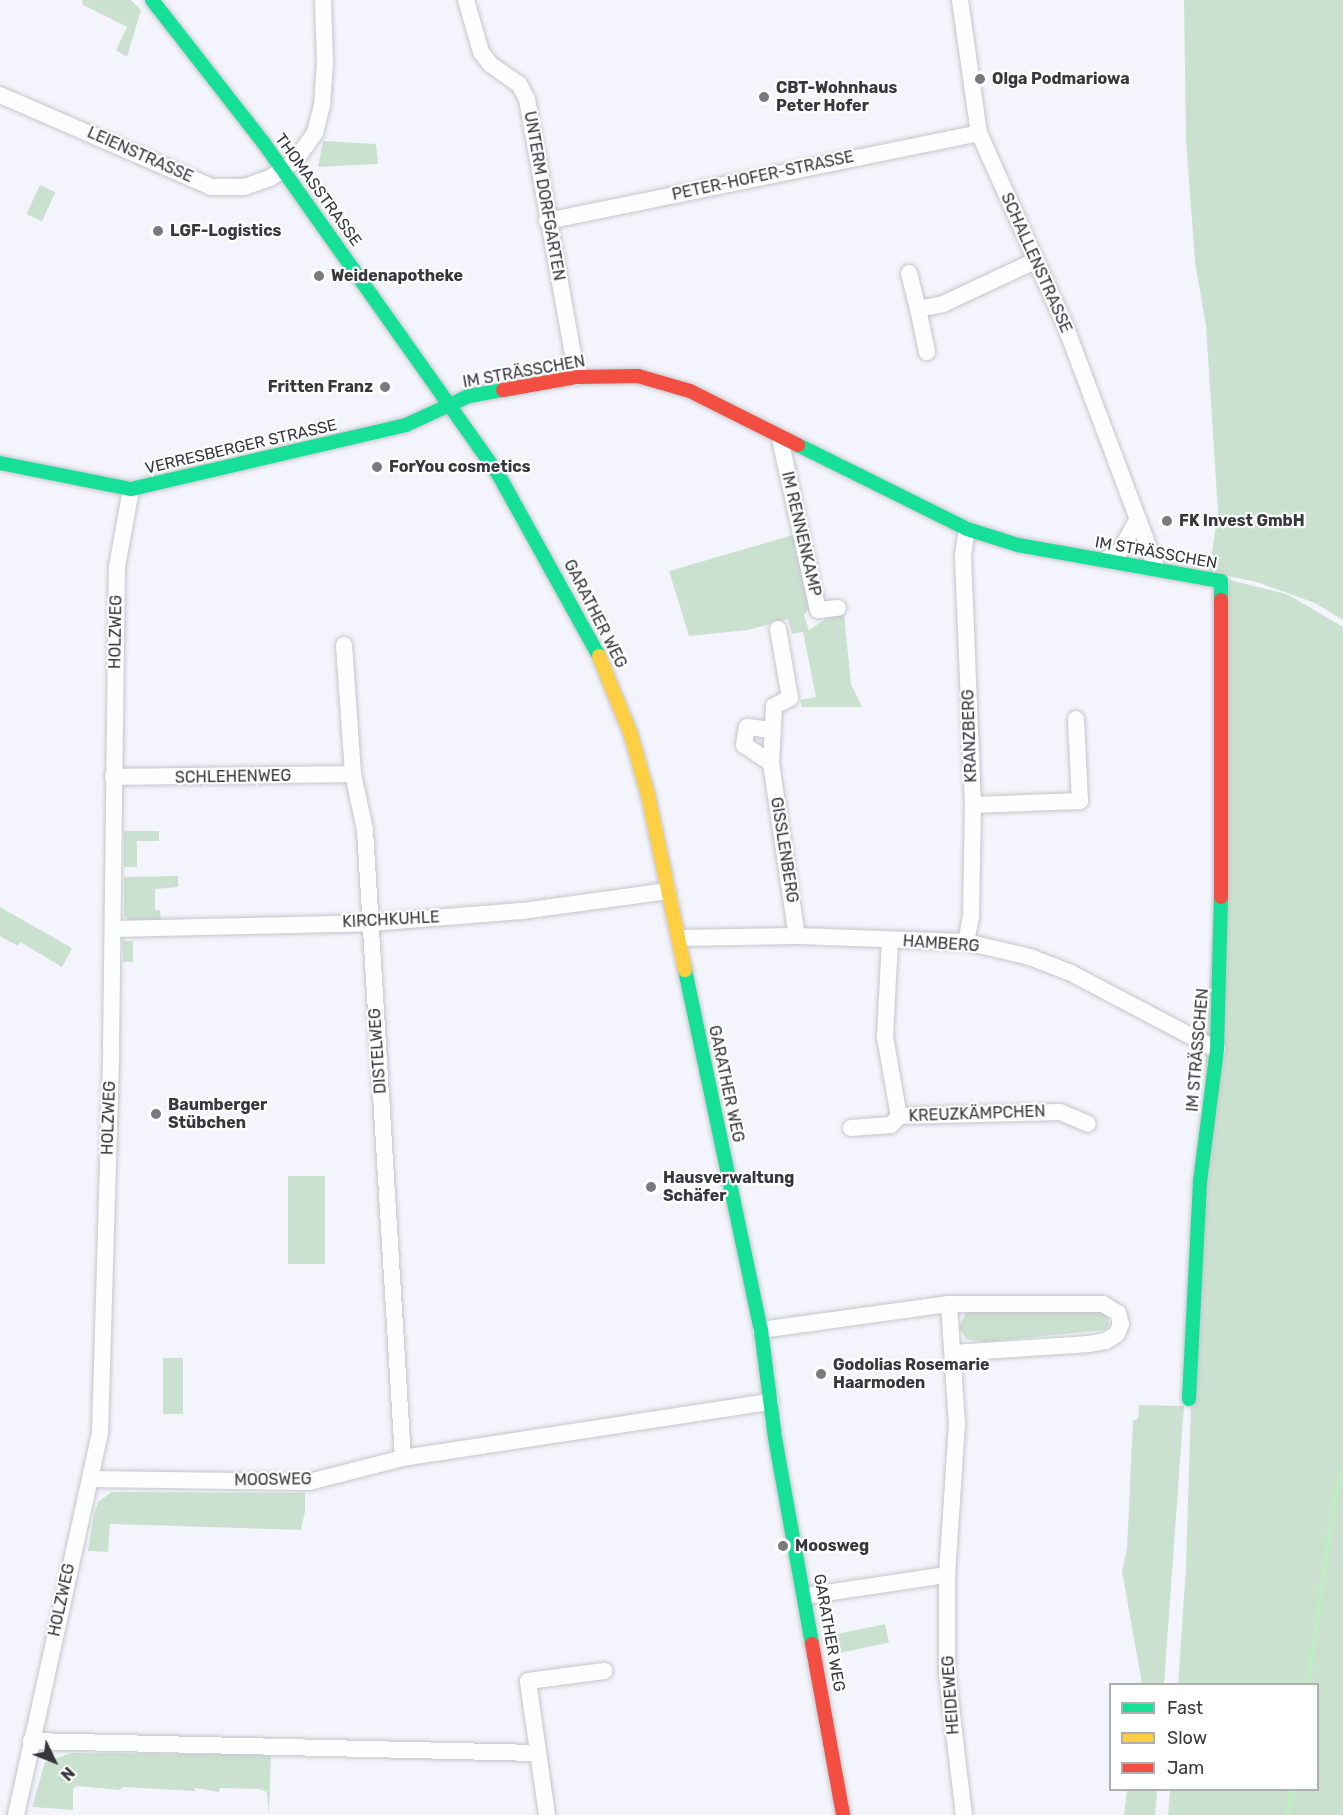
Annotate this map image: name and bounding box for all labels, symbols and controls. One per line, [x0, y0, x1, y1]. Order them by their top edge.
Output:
place label: Olga Podmariowa [992, 69, 1130, 89]
marker: Olga Podmariowa [973, 72, 987, 86]
place label: CBT-Wohnhaus Peter Hofer [776, 78, 897, 116]
marker: CBT-Wohnhaus Peter Hofer [757, 90, 771, 104]
street label: UNTERM DORFGARTEN [520, 110, 568, 282]
street label: LEIENSTRASSE [84, 123, 196, 187]
street label: THOMASSTRASSE [271, 130, 365, 250]
street label: PETER-HOFER-STRASSE [670, 147, 856, 205]
street label: SCHALLENSTRASSE [996, 190, 1076, 336]
place label: LGF-Logistics [170, 221, 281, 241]
marker: LGF-Logistics [151, 224, 165, 238]
place label: Weidenapotheke [331, 266, 463, 286]
marker: Weidenapotheke [312, 269, 326, 283]
street label: IM STRÄSSCHEN [461, 352, 587, 392]
place label: Fritten Franz [268, 377, 373, 397]
marker: Fritten Franz [378, 380, 392, 394]
street label: VERRESBERGER STRASSE [143, 416, 339, 478]
place label: ForYou cosmetics [389, 457, 531, 477]
marker: ForYou cosmetics [370, 460, 384, 474]
street label: IM RENNENKAMP [777, 470, 825, 598]
place label: FK Invest GmbH [1179, 511, 1305, 531]
marker: FK Invest GmbH [1160, 514, 1174, 528]
street label: IM STRÄSSCHEN [1093, 533, 1219, 573]
street label: GARATHER WEG [559, 556, 631, 672]
street label: HOLZWEG [106, 595, 126, 669]
street label: KRANZBERG [959, 689, 981, 783]
street label: SCHLEHENWEG [175, 766, 291, 788]
street label: GISSLENBERG [766, 796, 802, 904]
street label: KIRCHKUHLE [342, 908, 440, 932]
street label: HAMBERG [902, 932, 980, 956]
street label: IM STRÄSSCHEN [1183, 987, 1213, 1113]
street label: DISTELWEG [365, 1008, 391, 1094]
street label: GARATHER WEG [704, 1024, 748, 1144]
street label: HOLZWEG [98, 1081, 120, 1155]
place label: Baumberger Stübchen [168, 1095, 267, 1133]
street label: KREUZKÄMPCHEN [908, 1102, 1046, 1126]
marker: Baumberger Stübchen [149, 1107, 163, 1121]
place label: Hausverwaltung Schäfer [663, 1168, 794, 1206]
marker: Hausverwaltung Schäfer [644, 1180, 658, 1194]
place label: Godolias Rosemarie Haarmoden [833, 1355, 990, 1393]
marker: Godolias Rosemarie Haarmoden [814, 1367, 828, 1381]
street label: MOOSWEG [234, 1470, 312, 1490]
place label: Moosweg [795, 1536, 869, 1556]
marker: Moosweg [776, 1539, 790, 1553]
street label: HOLZWEG [45, 1562, 79, 1638]
street label: GARATHER WEG [809, 1572, 849, 1694]
street label: HEIDEWEG [939, 1655, 963, 1735]
legend [1109, 1683, 1319, 1791]
text: Fast [1167, 1697, 1203, 1719]
text: Slow [1167, 1727, 1207, 1749]
north arrow [24, 1731, 84, 1791]
text: Jam [1167, 1757, 1204, 1779]
text: N [57, 1763, 78, 1784]

